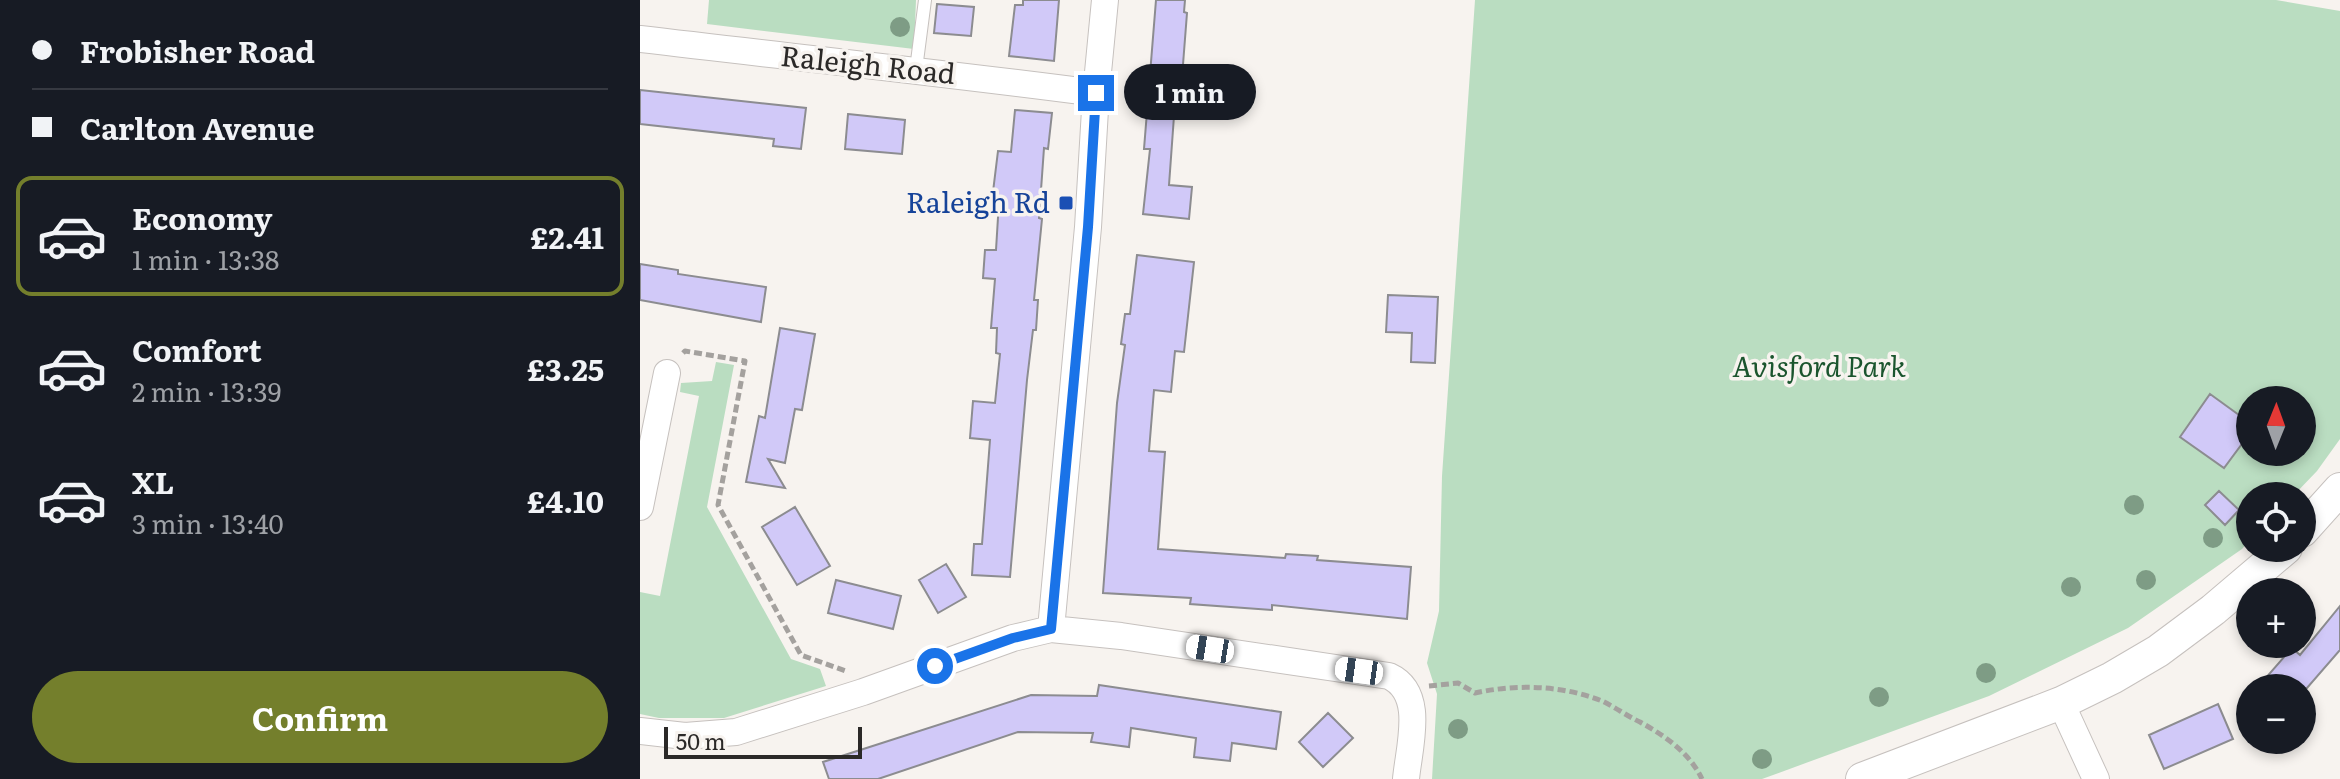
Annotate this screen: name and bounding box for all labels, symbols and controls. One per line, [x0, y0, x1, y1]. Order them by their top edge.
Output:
text: Frobisher Road [80, 28, 315, 72]
street label: Raleigh Road [779, 33, 958, 93]
callout: 1 min [1124, 65, 1256, 121]
text: 1 min [1155, 72, 1225, 111]
route end [1078, 75, 1114, 111]
text: Carlton Avenue [80, 105, 314, 149]
place label: Raleigh Rd [906, 180, 1050, 222]
marker: Raleigh Rd [1057, 194, 1075, 212]
text: Economy [132, 195, 272, 239]
icon: car [36, 200, 108, 272]
text: £2.41 [530, 214, 604, 258]
text: 1 min · 13:38 [132, 239, 279, 278]
text: Comfort [132, 327, 262, 371]
icon: car [36, 332, 108, 404]
park label: Avisford Park [1732, 344, 1906, 386]
text: £3.25 [527, 346, 604, 390]
text: 2 min · 13:39 [132, 371, 281, 410]
north arrow [2236, 386, 2316, 466]
map controls [2236, 386, 2316, 754]
text: XL [132, 459, 174, 503]
icon: car [36, 464, 108, 536]
text: £4.10 [527, 478, 604, 522]
button: locate [2236, 482, 2316, 562]
text: 3 min · 13:40 [132, 503, 284, 542]
button: + [2236, 578, 2316, 658]
car [1184, 633, 1236, 665]
route start [917, 648, 953, 684]
car [1334, 656, 1384, 686]
button: Confirm [32, 671, 608, 763]
button: − [2236, 674, 2316, 754]
scale bar [664, 723, 862, 759]
text: 50 m [676, 724, 726, 757]

